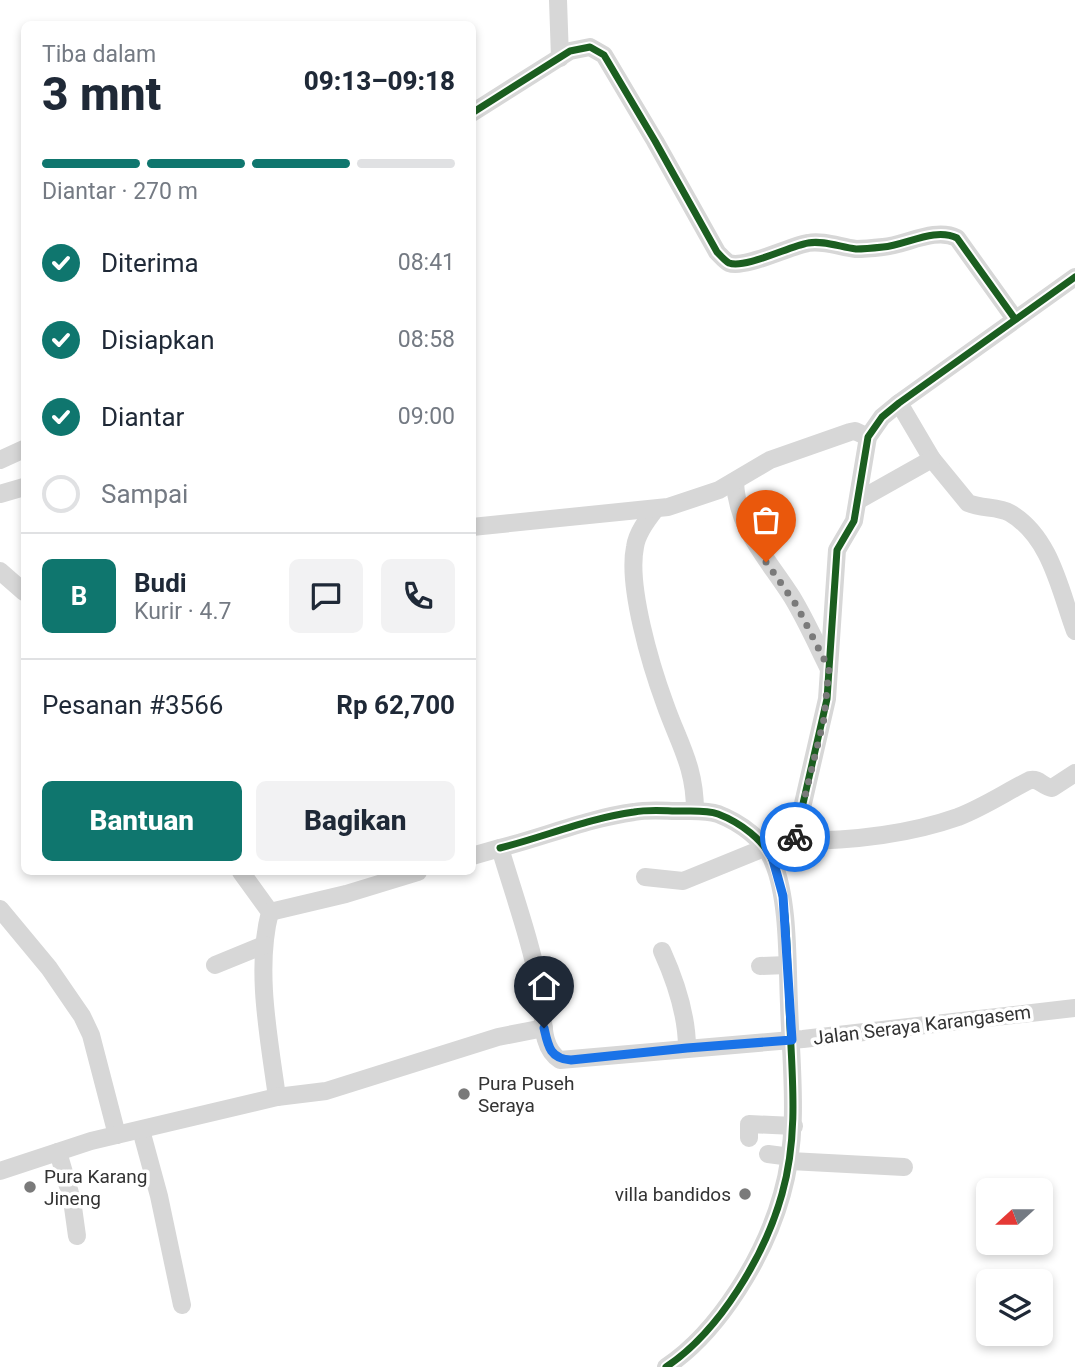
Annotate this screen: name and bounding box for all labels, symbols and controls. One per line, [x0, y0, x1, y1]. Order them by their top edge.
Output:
text: Tiba dalam [42, 41, 156, 68]
text: 09:13–09:18 [304, 66, 455, 96]
text: 3 mnt [42, 67, 161, 121]
text: Diantar · 270 m [42, 178, 198, 205]
icon: check [42, 244, 80, 282]
text: Diterima [101, 248, 199, 278]
text: 08:41 [398, 249, 455, 276]
icon: check [42, 321, 80, 359]
text: Disiapkan [101, 325, 215, 355]
text: 08:58 [398, 326, 455, 353]
icon: check [42, 398, 80, 436]
text: Diantar [101, 402, 184, 432]
text: 09:00 [398, 403, 455, 430]
text: Sampai [101, 479, 188, 509]
pin [736, 490, 796, 562]
icon: bag [747, 501, 785, 539]
button: chat [289, 559, 363, 633]
button: phone [381, 559, 455, 633]
text: Budi [134, 568, 187, 598]
text: B [71, 581, 87, 611]
text: Kurir · 4.7 [134, 598, 231, 625]
text: Pesanan #3566 [42, 690, 223, 720]
text: Rp 62,700 [336, 690, 455, 720]
button: Bantuan [42, 781, 242, 861]
button: Bagikan [256, 781, 455, 861]
courier [760, 802, 830, 872]
icon: bike [776, 818, 814, 856]
pin [514, 956, 574, 1028]
icon: home [525, 967, 563, 1005]
street label: Jalan Seraya Karangasem [812, 1000, 1032, 1050]
place label: Pura Puseh Seraya [478, 1072, 574, 1117]
marker: Pura Puseh Seraya [456, 1086, 472, 1102]
place label: Pura Karang Jineng [44, 1165, 147, 1210]
north arrow [976, 1178, 1054, 1255]
map controls [976, 1178, 1053, 1346]
marker: Pura Karang Jineng [22, 1179, 38, 1195]
place label: villa bandidos [615, 1183, 731, 1206]
marker: villa bandidos [737, 1186, 753, 1202]
button: layers [976, 1269, 1053, 1346]

